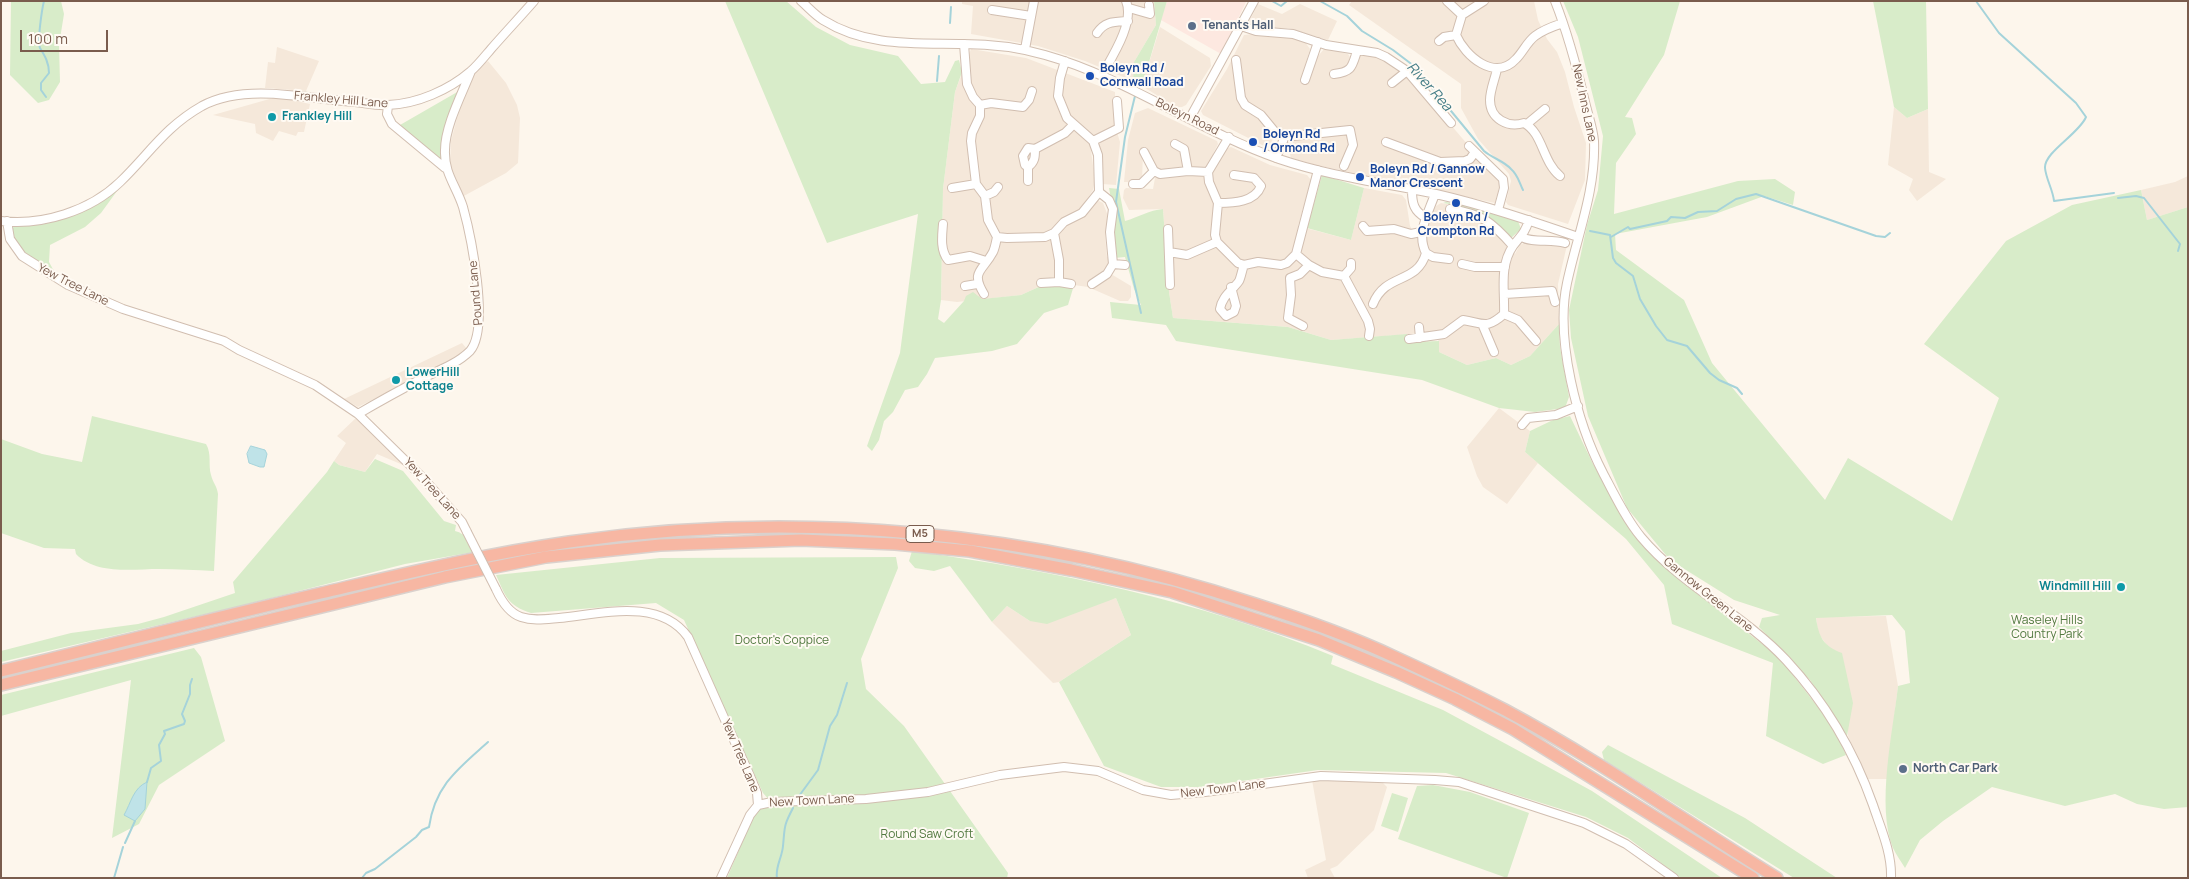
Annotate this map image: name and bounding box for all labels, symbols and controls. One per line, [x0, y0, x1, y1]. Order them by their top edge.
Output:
place label: Tenants Hall [1202, 19, 1274, 33]
scale bar [22, 20, 110, 52]
marker: Tenants Hall [1186, 20, 1198, 32]
text: 100 m [28, 28, 68, 49]
water label: River Rea [1403, 59, 1455, 115]
place label: Boleyn Rd / Cornwall Road [1100, 62, 1184, 90]
street label: New Inns Lane [1569, 63, 1599, 143]
marker: Boleyn Rd / Cornwall Road [1084, 70, 1096, 82]
street label: Frankley Hill Lane [293, 89, 389, 111]
street label: Boleyn Road [1153, 96, 1221, 138]
place label: Frankley Hill [282, 110, 352, 124]
marker: Frankley Hill [266, 111, 278, 123]
place label: Boleyn Rd / Ormond Rd [1263, 128, 1335, 156]
marker: Boleyn Rd / Ormond Rd [1247, 136, 1259, 148]
place label: Boleyn Rd / Gannow Manor Crescent [1370, 163, 1485, 191]
marker: Boleyn Rd / Gannow Manor Crescent [1354, 171, 1366, 183]
marker: Boleyn Rd / Crompton Rd [1450, 197, 1462, 209]
place label: Boleyn Rd / Crompton Rd [1418, 211, 1494, 239]
street label: Pound Lane [466, 260, 486, 326]
street label: Yew Tree Lane [35, 261, 111, 309]
place label: LowerHill Cottage [406, 366, 460, 394]
marker: LowerHill Cottage [390, 374, 402, 386]
street label: Yew Tree Lane [400, 455, 464, 523]
road number: M5 [906, 526, 934, 542]
street label: Gannow Green Lane [1660, 555, 1756, 635]
place label: Windmill Hill [2039, 580, 2111, 594]
marker: Windmill Hill [2115, 581, 2127, 593]
park label: Waseley Hills Country Park [2011, 614, 2083, 642]
park label: Doctor's Coppice [735, 634, 829, 648]
street label: Yew Tree Lane [718, 717, 762, 795]
place label: North Car Park [1913, 762, 1998, 776]
marker: North Car Park [1897, 763, 1909, 775]
street label: New Town Lane [1180, 777, 1266, 801]
street label: New Town Lane [769, 792, 855, 810]
park label: Round Saw Croft [881, 828, 973, 842]

